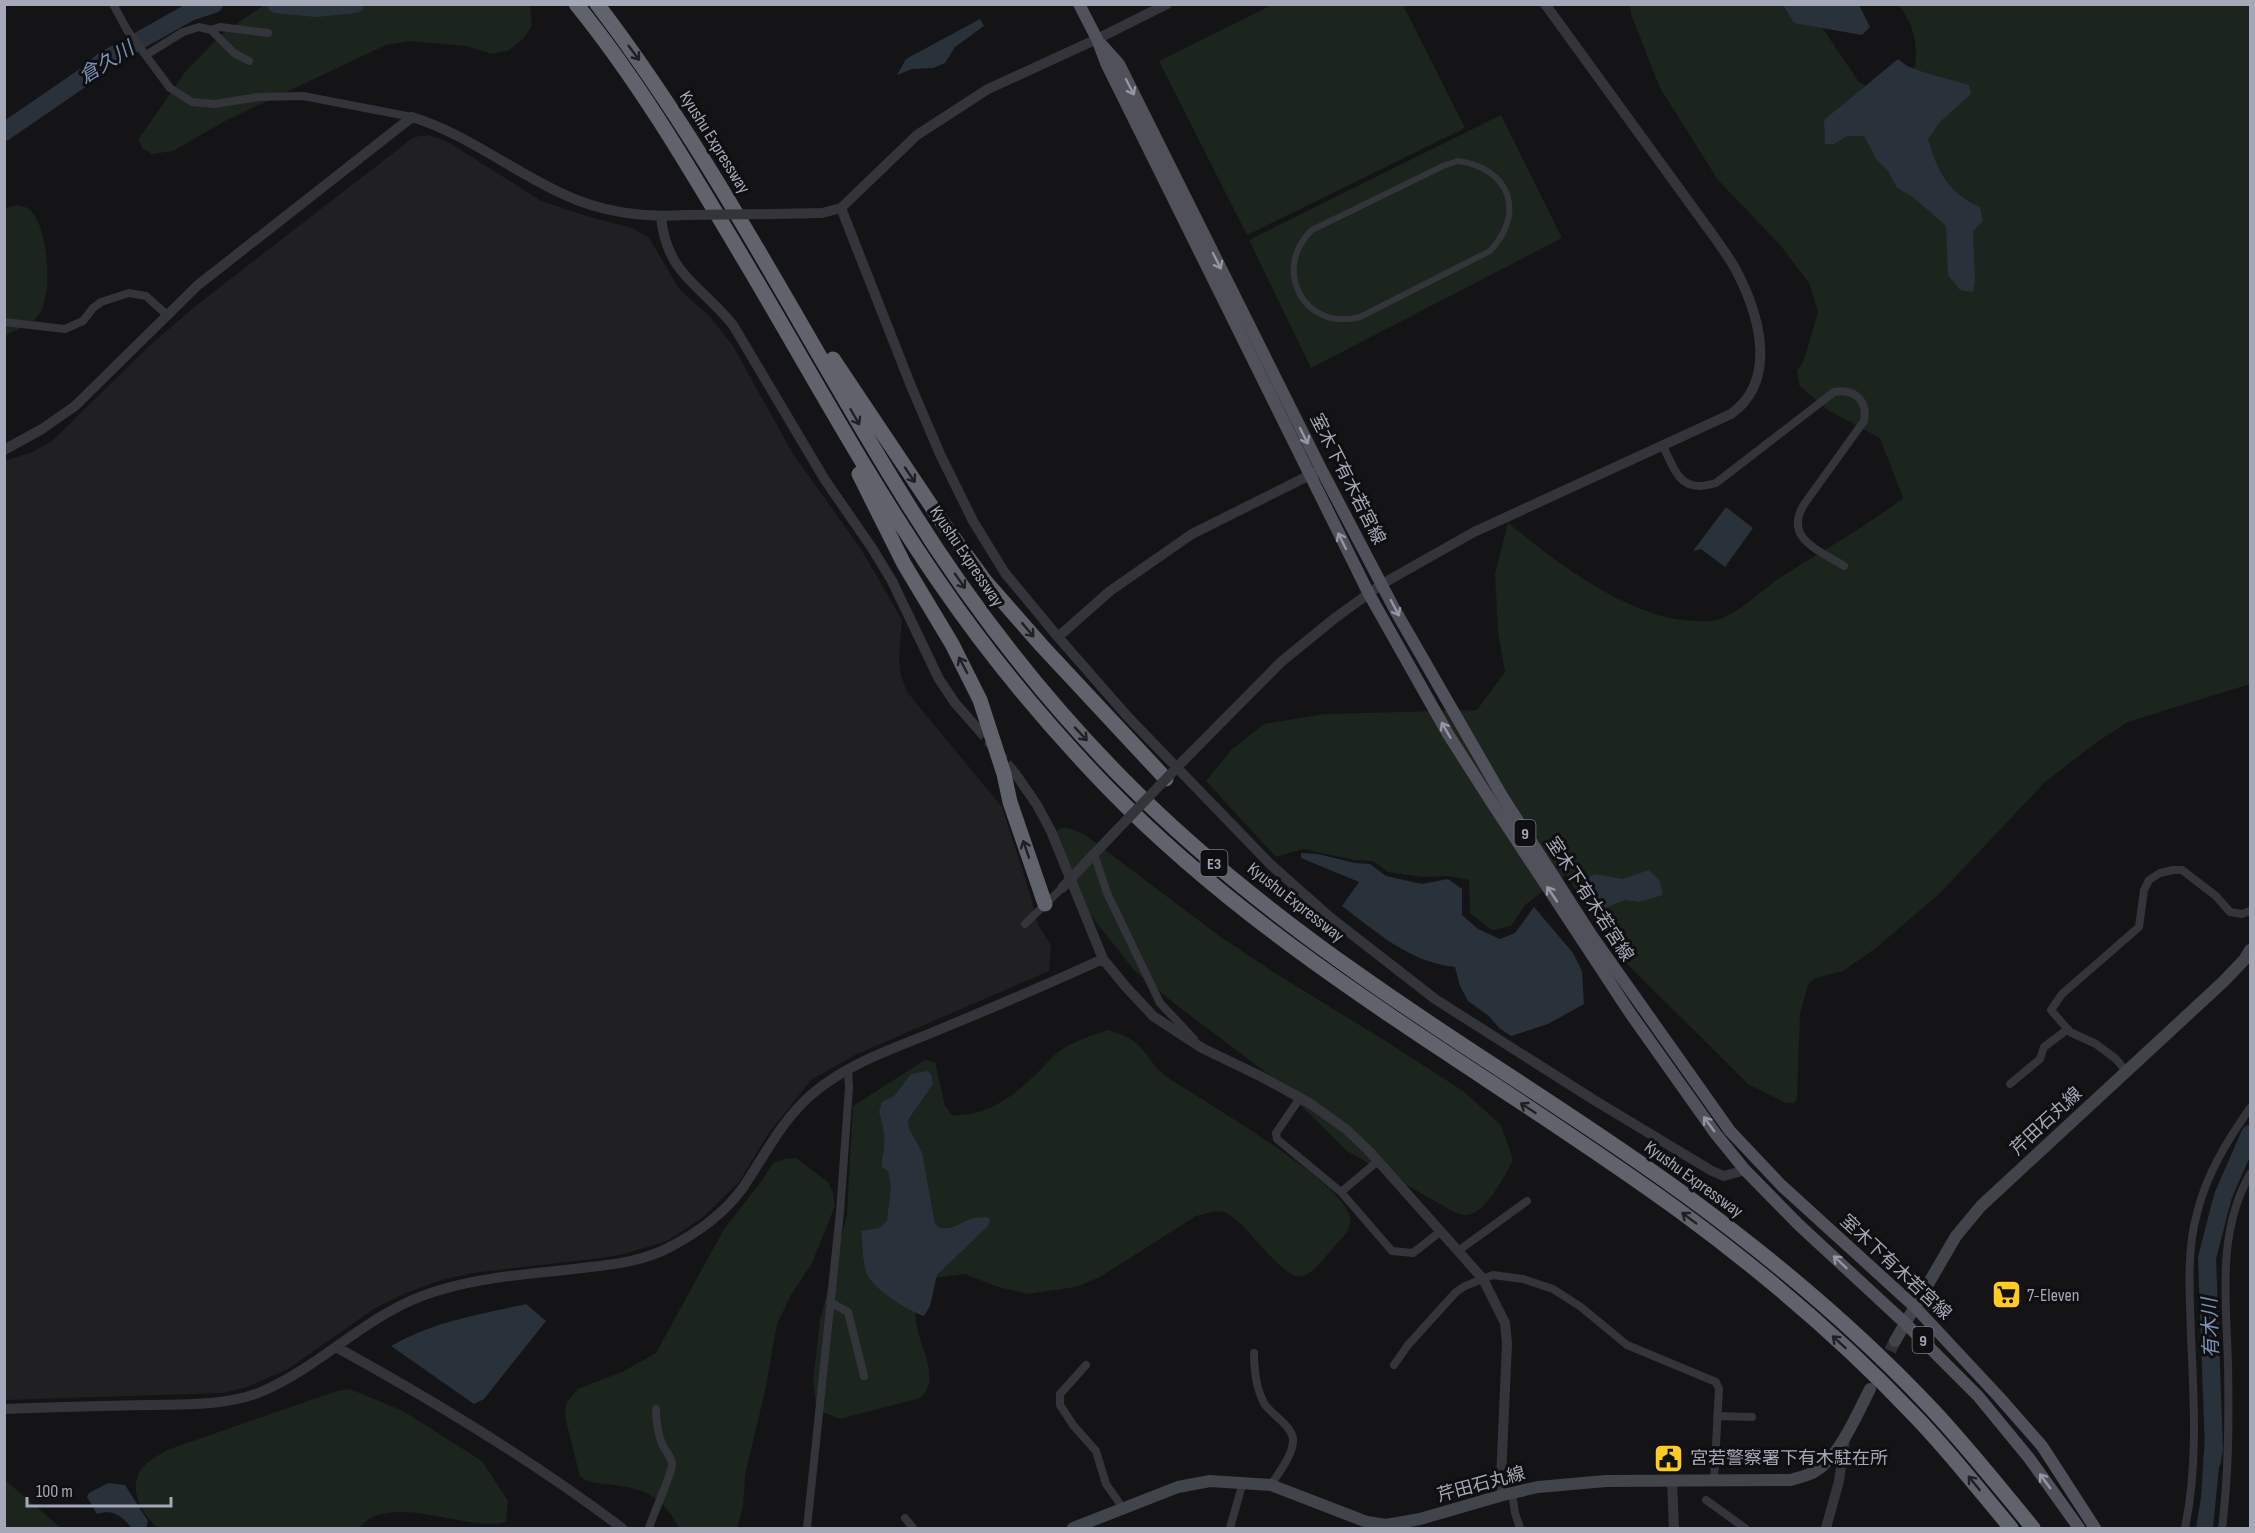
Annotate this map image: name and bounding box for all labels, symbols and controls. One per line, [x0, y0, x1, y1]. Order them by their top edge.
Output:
water label: 倉久川 [75, 36, 140, 89]
one-way arrow [627, 45, 640, 61]
one-way arrow [1125, 77, 1136, 95]
street label: Kyushu Expressway [675, 87, 754, 197]
one-way arrow [1212, 252, 1224, 270]
one-way arrow [850, 408, 862, 425]
street label: 室木下有木若宮線 [1306, 410, 1390, 548]
one-way arrow [1299, 426, 1311, 444]
one-way arrow [904, 466, 916, 483]
street label: Kyushu Expressway [925, 502, 1008, 611]
one-way arrow [1336, 532, 1348, 550]
one-way arrow [954, 573, 966, 589]
one-way arrow [1390, 599, 1401, 617]
one-way arrow [1021, 622, 1035, 637]
one-way arrow [957, 657, 969, 674]
one-way arrow [1439, 722, 1451, 739]
one-way arrow [1074, 726, 1088, 741]
road number: 9 [1514, 820, 1536, 846]
street label: 室木下有木若宮線 [1542, 833, 1638, 965]
one-way arrow [1020, 840, 1031, 859]
road number: E3 [1200, 850, 1228, 876]
street label: Kyushu Expressway [1243, 858, 1348, 947]
one-way arrow [1545, 886, 1557, 903]
street label: 芹田石丸線 [2006, 1083, 2086, 1160]
one-way arrow [1520, 1102, 1537, 1114]
one-way arrow [1703, 1117, 1715, 1133]
street label: Kyushu Expressway [1640, 1137, 1747, 1222]
street label: 室木下有木若宮線 [1836, 1211, 1955, 1324]
one-way arrow [1681, 1212, 1697, 1225]
one-way arrow [1833, 1255, 1848, 1270]
supermarket icon: 7-Eleven [1990, 1279, 2022, 1311]
place label: 7-Eleven [2027, 1285, 2080, 1306]
water label: 有木川 [2198, 1296, 2224, 1358]
road number: 9 [1912, 1327, 1934, 1353]
one-way arrow [1832, 1335, 1847, 1349]
public building icon: 宮若警察署下有木駐在所 [1653, 1442, 1685, 1474]
place label: 宮若警察署下有木駐在所 [1690, 1448, 1888, 1469]
street label: 芹田石丸線 [1435, 1463, 1527, 1506]
scale bar [27, 1470, 171, 1508]
one-way arrow [2039, 1473, 2051, 1489]
one-way arrow [1967, 1475, 1980, 1491]
text: 100 m [36, 1481, 73, 1502]

